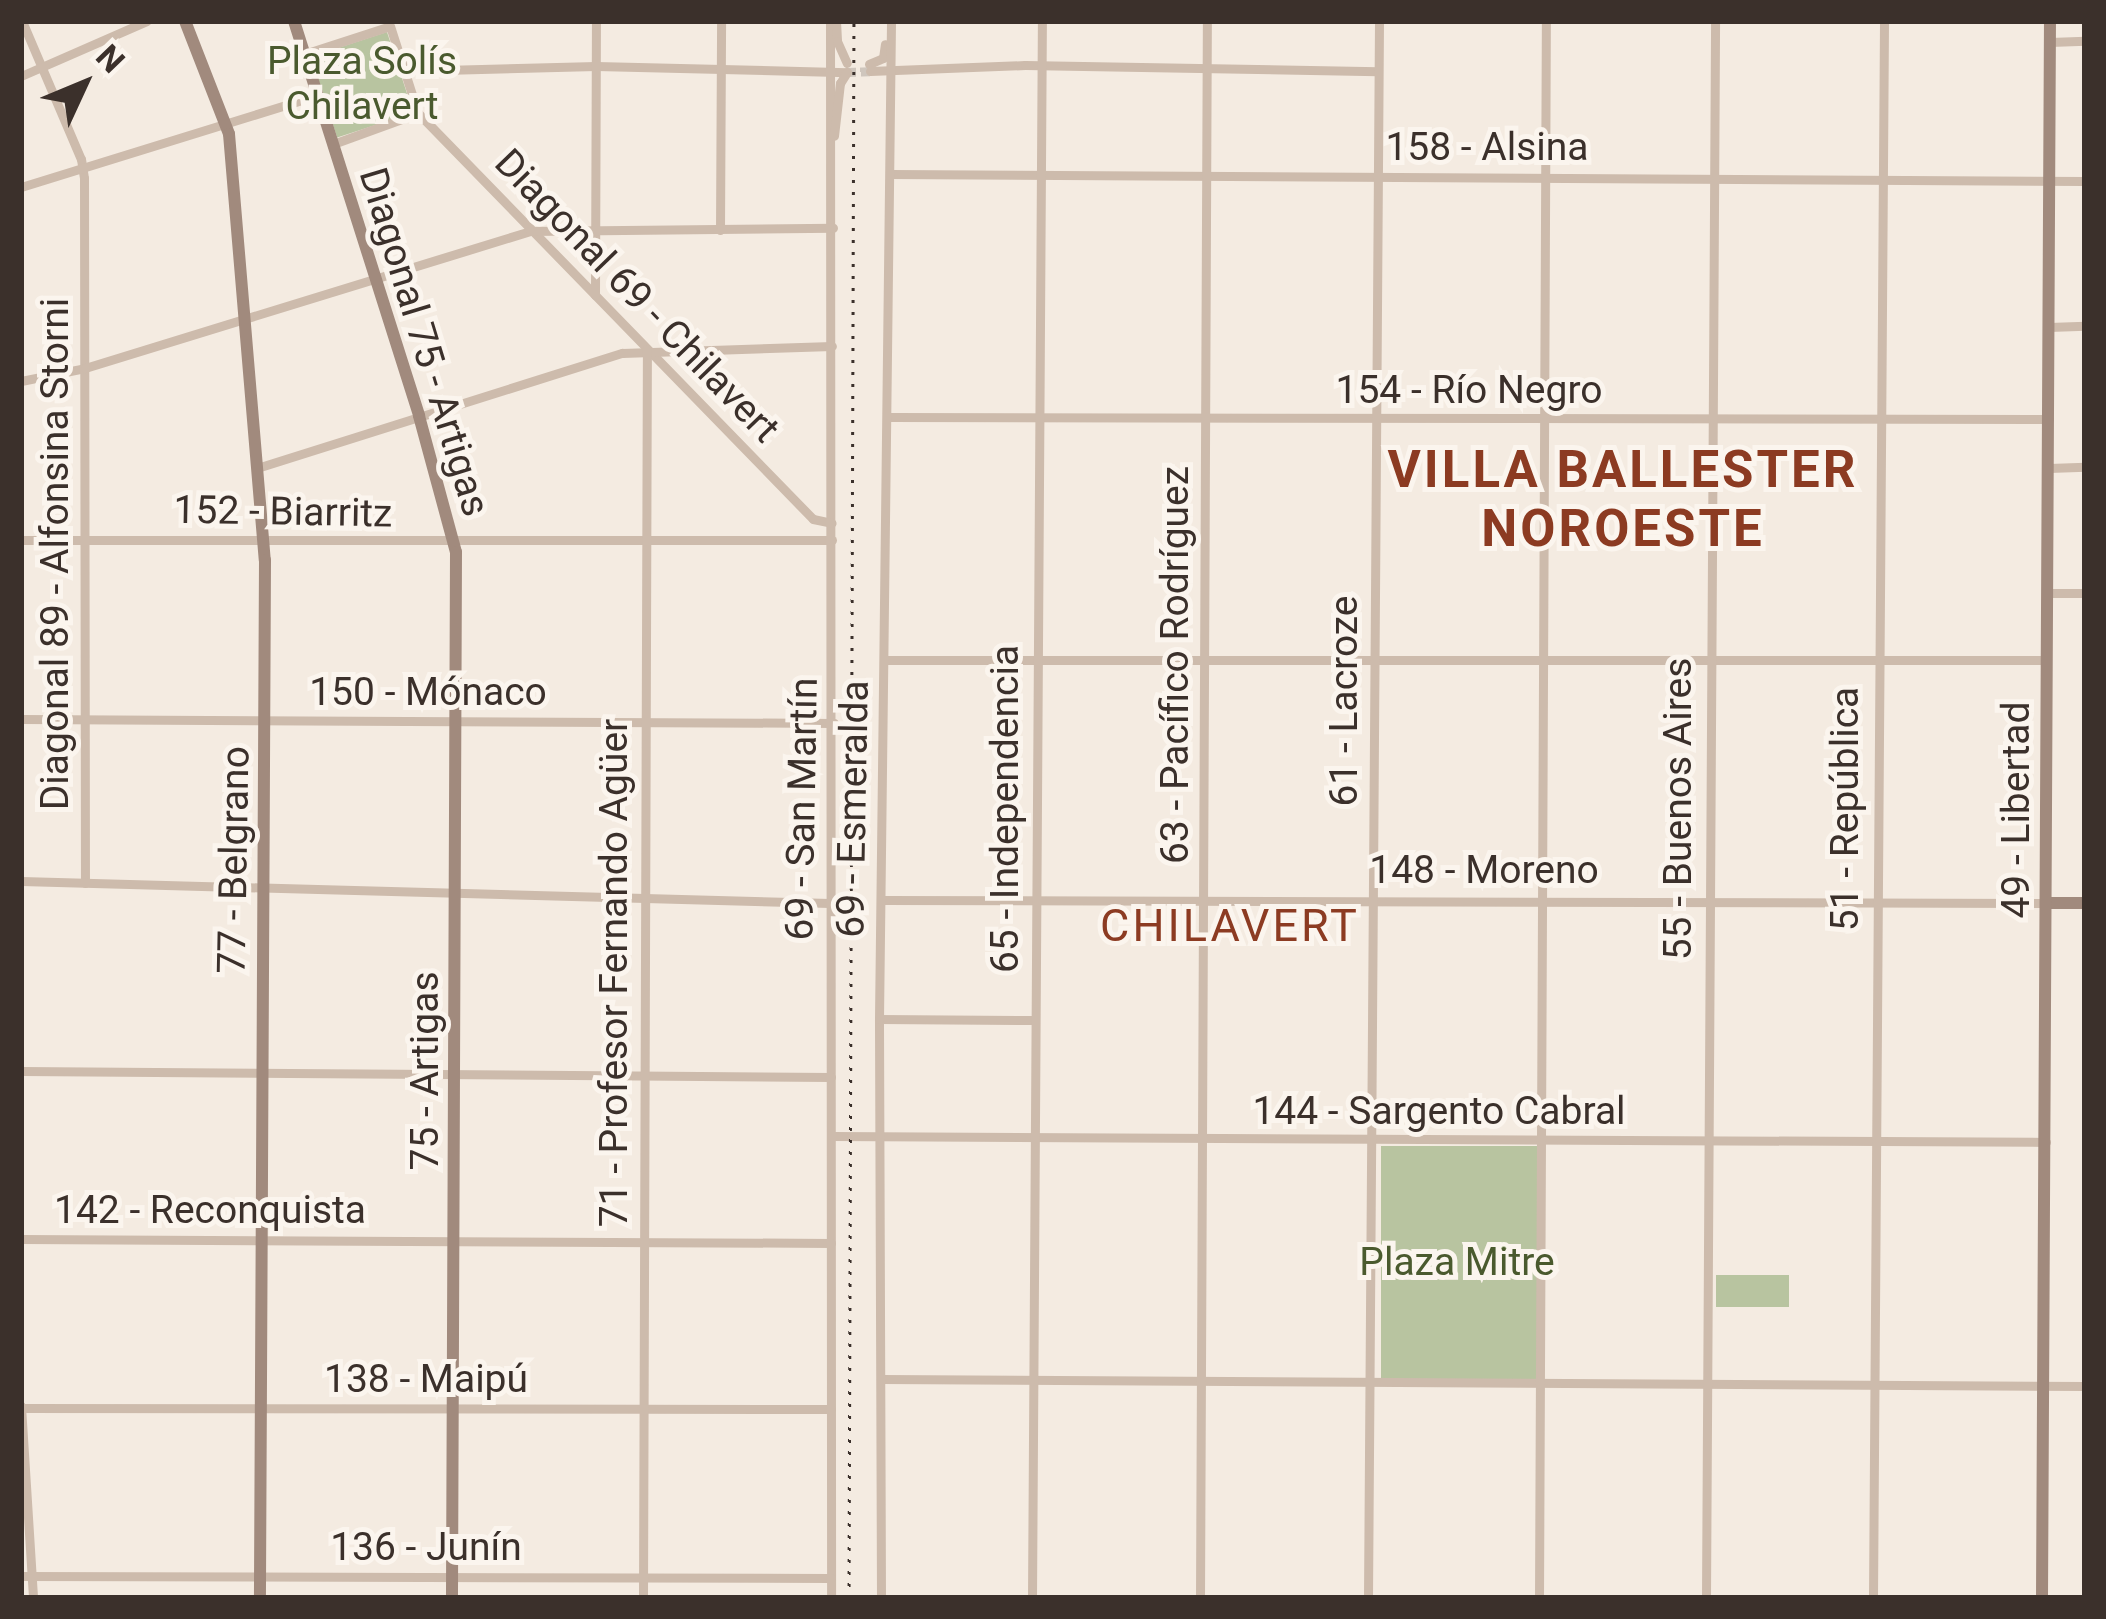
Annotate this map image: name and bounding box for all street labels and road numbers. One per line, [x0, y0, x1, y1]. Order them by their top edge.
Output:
street label: 158 - Alsina [1385, 124, 1589, 170]
street label: Diagonal 69 - Chilavert [485, 140, 789, 452]
street label: Diagonal 75 - Artigas [349, 162, 499, 522]
street label: Diagonal 89 - Alfonsina Storni [32, 298, 78, 810]
street label: 154 - Río Negro [1336, 367, 1602, 413]
street label: 63 - Pacífico Rodríguez [1152, 466, 1198, 864]
street label: 152 - Biarritz [173, 487, 393, 537]
street label: 61 - Lacroze [1321, 595, 1367, 807]
street label: 65 - Independencia [982, 645, 1028, 973]
street label: 55 - Buenos Aires [1655, 658, 1701, 960]
street label: 150 - Mónaco [309, 669, 547, 715]
street label: 69 - San Martín [776, 677, 828, 941]
street label: 69 - Esmeralda [827, 680, 879, 938]
street label: 51 - República [1822, 687, 1868, 931]
street label: 49 - Libertad [1993, 701, 2039, 919]
street label: 71 - Profesor Fernando Agüer [591, 719, 637, 1227]
street label: 77 - Belgrano [209, 746, 259, 974]
street label: 148 - Moreno [1369, 847, 1599, 893]
street label: 75 - Artigas [402, 971, 448, 1171]
street label: 144 - Sargento Cabral [1252, 1088, 1626, 1134]
street label: 142 - Reconquista [54, 1187, 366, 1233]
street label: 138 - Maipú [324, 1356, 528, 1402]
street label: 136 - Junín [330, 1524, 522, 1570]

